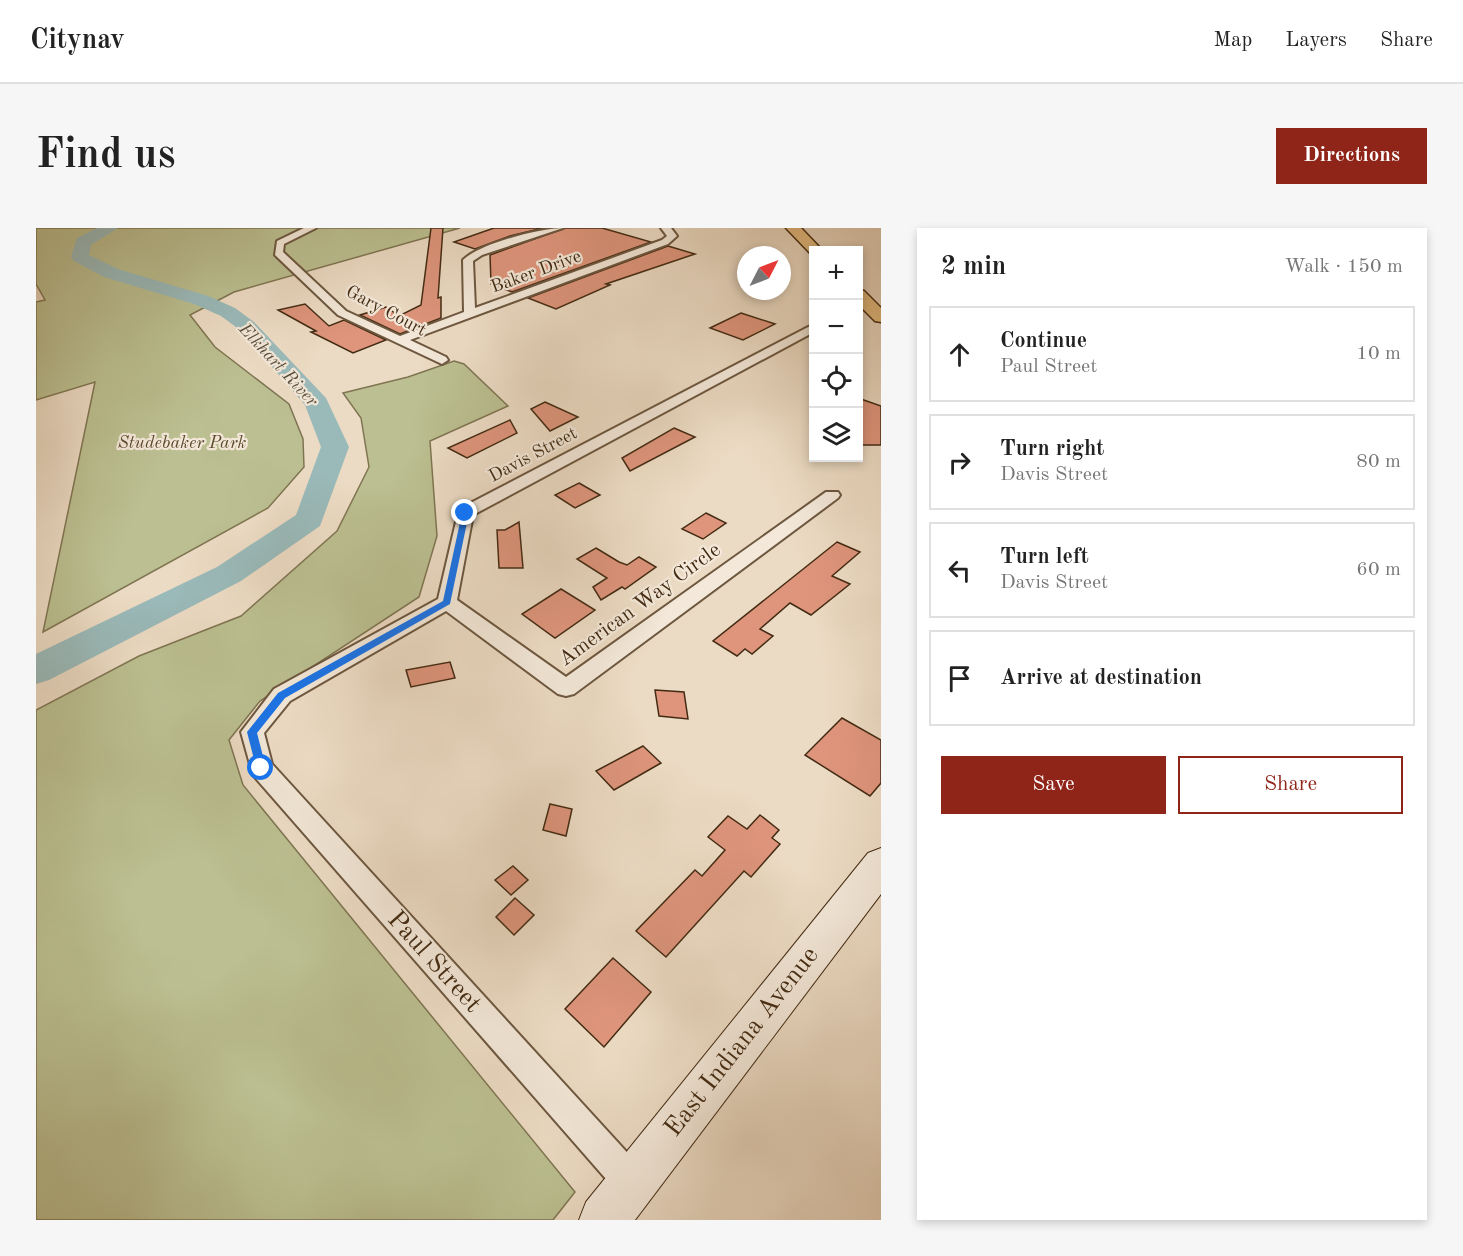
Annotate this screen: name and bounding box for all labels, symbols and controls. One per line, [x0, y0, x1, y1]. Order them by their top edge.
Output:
text: Citynav [30, 27, 125, 55]
text: Map [1213, 30, 1252, 51]
text: Layers [1285, 30, 1347, 51]
text: Share [1380, 30, 1433, 51]
button: Directions [1276, 128, 1427, 184]
text: Find us [36, 135, 175, 177]
north arrow [737, 246, 791, 300]
map controls [809, 246, 863, 462]
button: + [809, 246, 863, 300]
street label: Baker Drive [488, 247, 584, 297]
text: 2 min [941, 254, 1006, 280]
text: Walk · 150 m [1284, 257, 1403, 277]
street label: Gary Court [343, 282, 429, 340]
button: − [809, 300, 863, 354]
water label: Elkhart River [234, 319, 322, 411]
text: Continue [1000, 330, 1087, 352]
icon: ahead [943, 338, 976, 371]
text: 10 m [1356, 344, 1401, 364]
button: locate [809, 354, 863, 408]
text: Paul Street [1000, 357, 1097, 377]
button: layers [809, 408, 863, 462]
street label: Davis Street [486, 424, 580, 486]
park label: Studebaker Park [118, 434, 246, 452]
text: Turn right [1000, 438, 1104, 460]
icon: right [943, 446, 976, 479]
text: 80 m [1356, 452, 1401, 472]
text: Davis Street [1000, 465, 1108, 485]
route end [451, 499, 477, 525]
street label: American Way Circle [555, 539, 725, 671]
text: Turn left [1000, 546, 1089, 568]
icon: left [943, 554, 976, 587]
text: 60 m [1356, 560, 1401, 580]
text: Davis Street [1000, 573, 1108, 593]
icon: arrive [943, 662, 976, 695]
text: Arrive at destination [1000, 667, 1202, 689]
route start [247, 754, 273, 780]
button: Save [941, 756, 1166, 814]
button: Share [1178, 756, 1403, 814]
street label: Paul Street [382, 906, 486, 1018]
street label: East Indiana Avenue [660, 942, 824, 1142]

